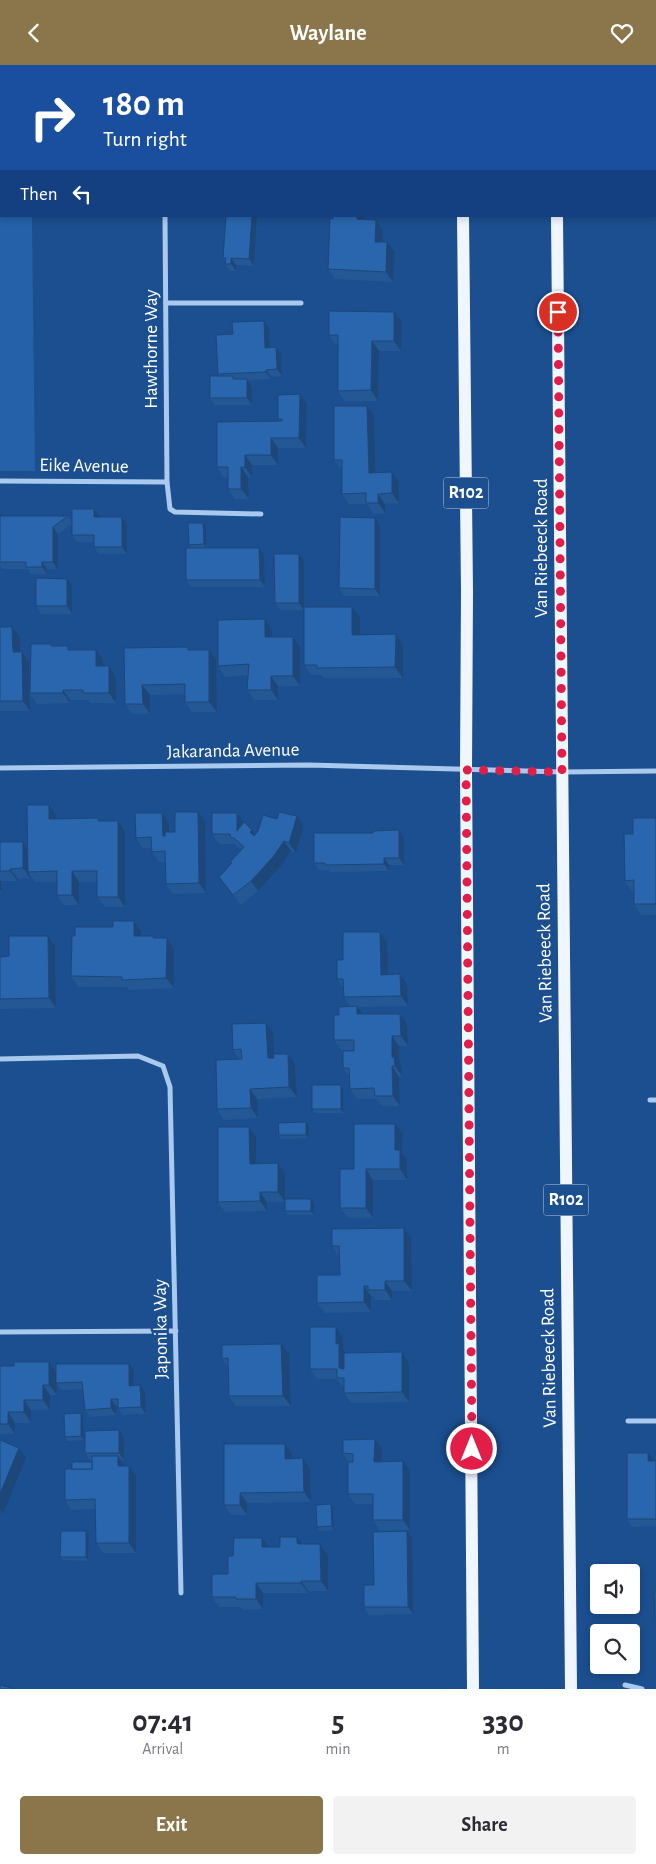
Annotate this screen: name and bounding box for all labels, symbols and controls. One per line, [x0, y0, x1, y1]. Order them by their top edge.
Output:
icon: back [20, 19, 48, 47]
icon: heart [608, 19, 636, 47]
text: Waylane [289, 22, 367, 44]
icon: right [20, 85, 85, 150]
text: 180 m [103, 87, 185, 122]
text: Turn right [103, 128, 187, 150]
icon: left [68, 180, 96, 208]
text: Then [20, 185, 58, 204]
street label: Hawthorne Way [142, 289, 161, 409]
pin [537, 291, 579, 333]
icon: arrive [544, 298, 572, 326]
street label: Eike Avenue [39, 456, 129, 476]
road number: R102 [444, 477, 488, 508]
street label: Van Riebeeck Road [532, 478, 551, 618]
street label: Jakaranda Avenue [167, 740, 299, 762]
street label: Van Riebeeck Road [534, 883, 556, 1023]
road number: R102 [544, 1185, 588, 1215]
street label: Japonika Way [151, 1279, 171, 1379]
street label: Van Riebeeck Road [538, 1288, 560, 1428]
position arrow [445, 1422, 497, 1474]
map controls [590, 1564, 640, 1674]
button: sound [590, 1564, 640, 1614]
button: search [590, 1624, 640, 1674]
text: 07:41 [132, 1707, 193, 1737]
text: 5 [331, 1707, 344, 1737]
text: 330 [482, 1707, 524, 1737]
text: Arrival [142, 1741, 183, 1757]
text: min [325, 1741, 350, 1757]
text: m [497, 1741, 510, 1757]
button: Exit [20, 1796, 323, 1854]
button: Share [333, 1796, 636, 1854]

